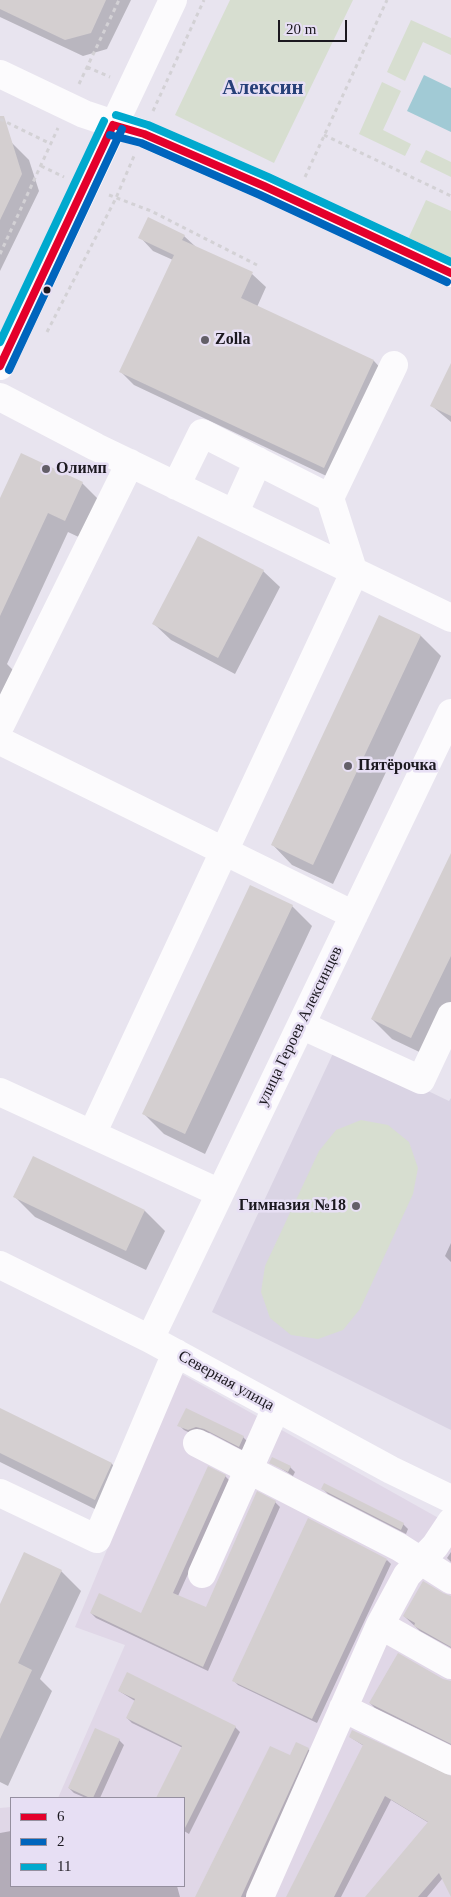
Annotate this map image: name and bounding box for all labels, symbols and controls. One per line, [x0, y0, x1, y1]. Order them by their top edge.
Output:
scale bar [281, 10, 350, 42]
text: 20 m [286, 21, 316, 37]
district label: Алексин [222, 76, 304, 102]
unlabelled marker [42, 285, 52, 295]
place label: Zolla [215, 330, 251, 350]
marker: Zolla [199, 334, 211, 346]
place label: Олимп [56, 459, 107, 479]
marker: Олимп [40, 463, 52, 475]
place label: Пятёрочка [358, 756, 437, 776]
marker: Пятёрочка [342, 760, 354, 772]
street label: улица Героев Алексинцев [253, 943, 347, 1109]
place label: Гимназия №18 [239, 1196, 346, 1216]
marker: Гимназия №18 [350, 1200, 362, 1212]
street label: Северная улица [175, 1347, 277, 1415]
legend [10, 1797, 185, 1887]
text: 6 [57, 1808, 65, 1824]
text: 2 [57, 1833, 65, 1849]
text: 11 [57, 1858, 71, 1874]

